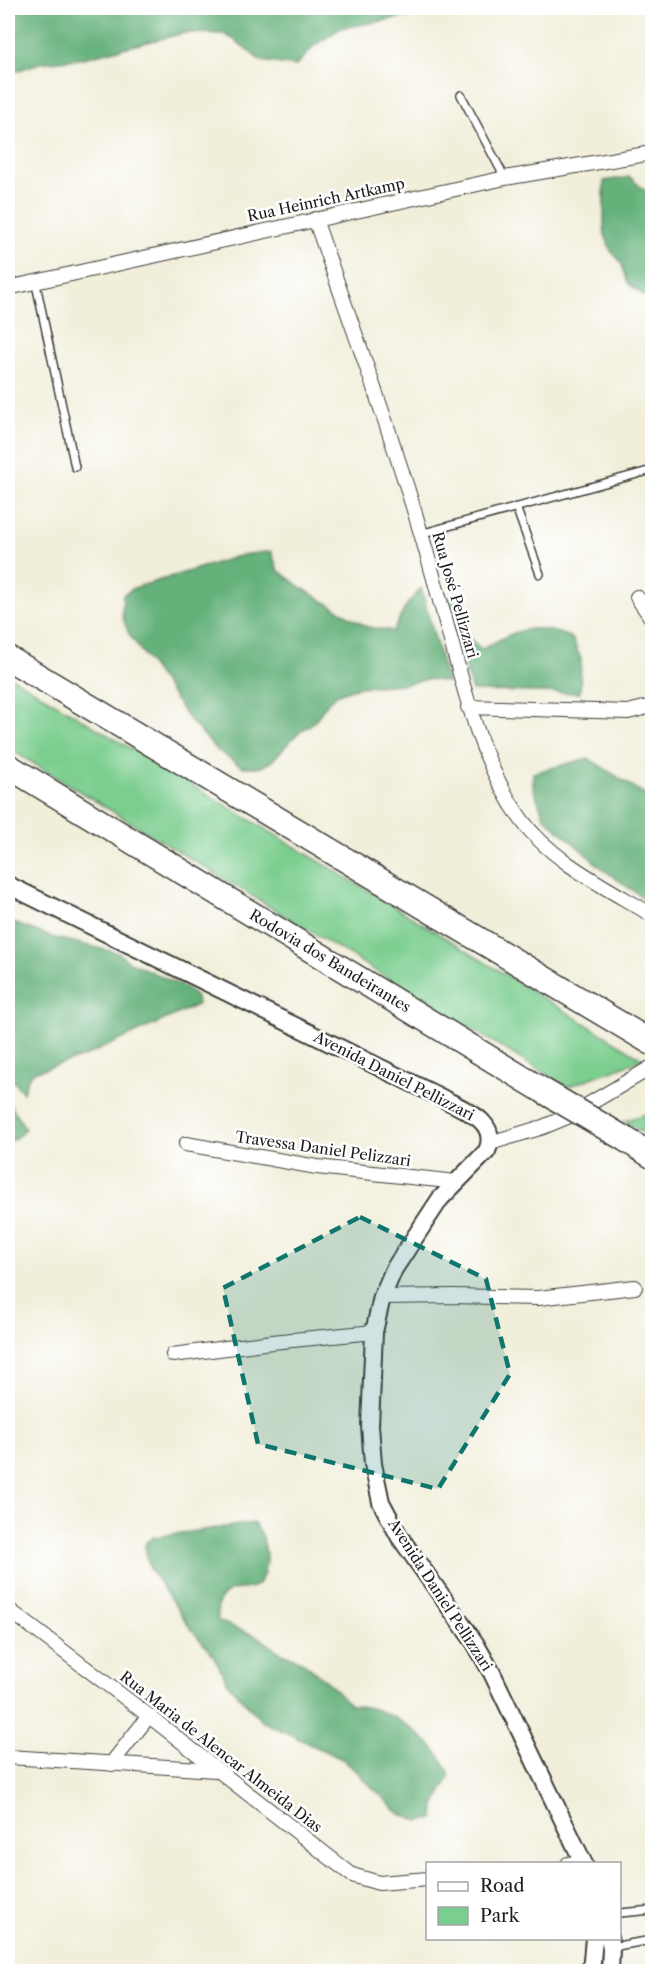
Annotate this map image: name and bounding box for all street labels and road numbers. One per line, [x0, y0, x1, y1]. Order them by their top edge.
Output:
street label: Rua Heinrich Artkamp [245, 174, 406, 225]
street label: Rua José Pellizzari [428, 529, 483, 661]
street label: Rodovia dos Bandeirantes [246, 905, 414, 1016]
street label: Avenida Daniel Pellizzari [310, 1026, 478, 1125]
street label: Travessa Daniel Pelizzari [234, 1127, 412, 1170]
street label: Avenida Daniel Pellizzari [384, 1514, 497, 1675]
street label: Rua Maria de Alencar Almeida Dias [116, 1667, 326, 1837]

